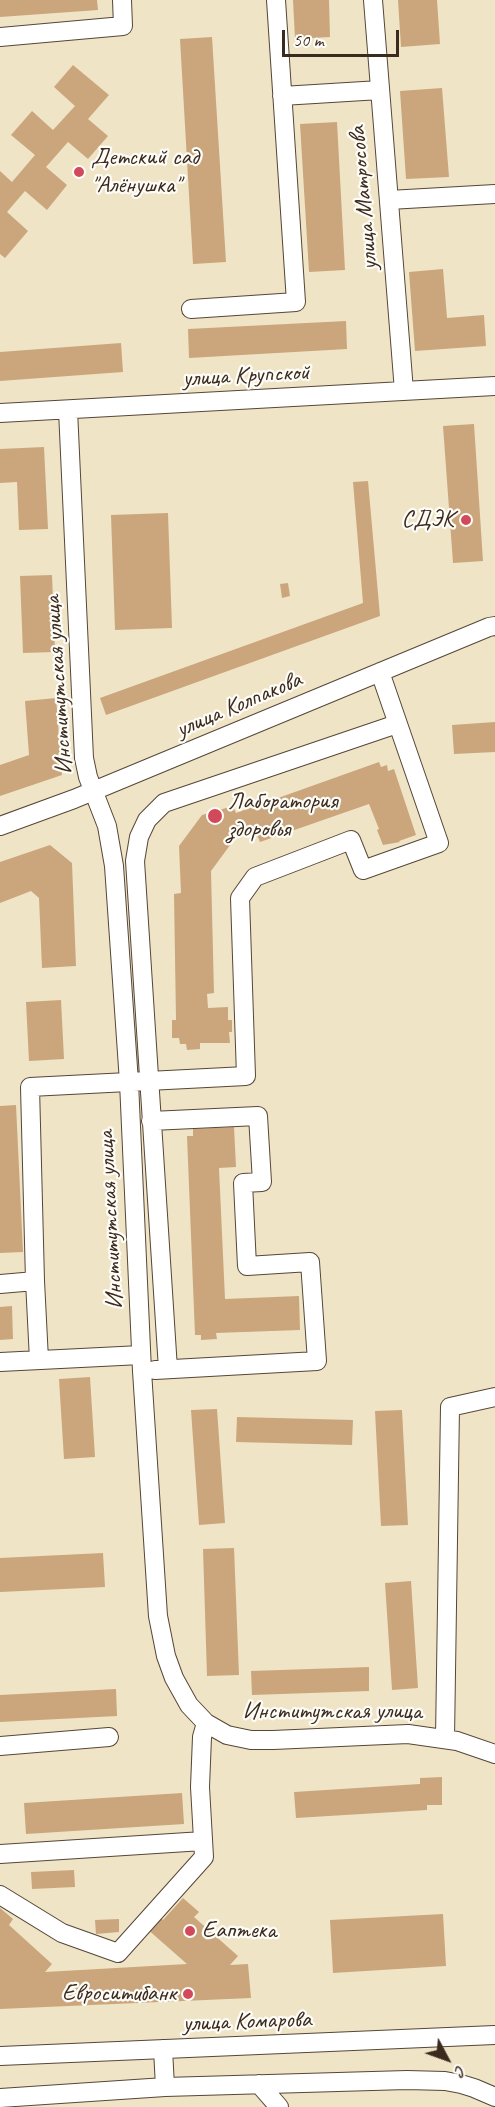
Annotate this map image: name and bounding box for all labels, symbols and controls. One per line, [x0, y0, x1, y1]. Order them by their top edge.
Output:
scale bar [285, 18, 402, 56]
text: 50 m [293, 29, 324, 51]
street label: улица Матросова [343, 125, 385, 271]
place label: Детский сад "Алёнушка" [91, 144, 199, 200]
marker: Детский сад "Алёнушка" [72, 165, 86, 179]
street label: улица Крупской [182, 358, 310, 394]
place label: СДЭК [401, 506, 454, 534]
marker: СДЭК [459, 513, 473, 527]
street label: Институтская улица [38, 595, 80, 775]
street label: улица Колпакова [172, 666, 306, 744]
place label: Лаборатория здоровья [228, 788, 337, 844]
marker: Лаборатория здоровья [206, 807, 224, 825]
street label: Институтская улица [92, 1130, 130, 1310]
street label: Институтская улица [242, 1698, 422, 1726]
place label: Еаптека [202, 1917, 276, 1945]
marker: Еаптека [183, 1924, 197, 1938]
place label: Евроситибанк [62, 1980, 176, 2008]
marker: Евроситибанк [181, 1987, 195, 2001]
street label: улица Комарова [182, 2005, 312, 2039]
north arrow [417, 2029, 477, 2089]
text: С [450, 2061, 471, 2080]

